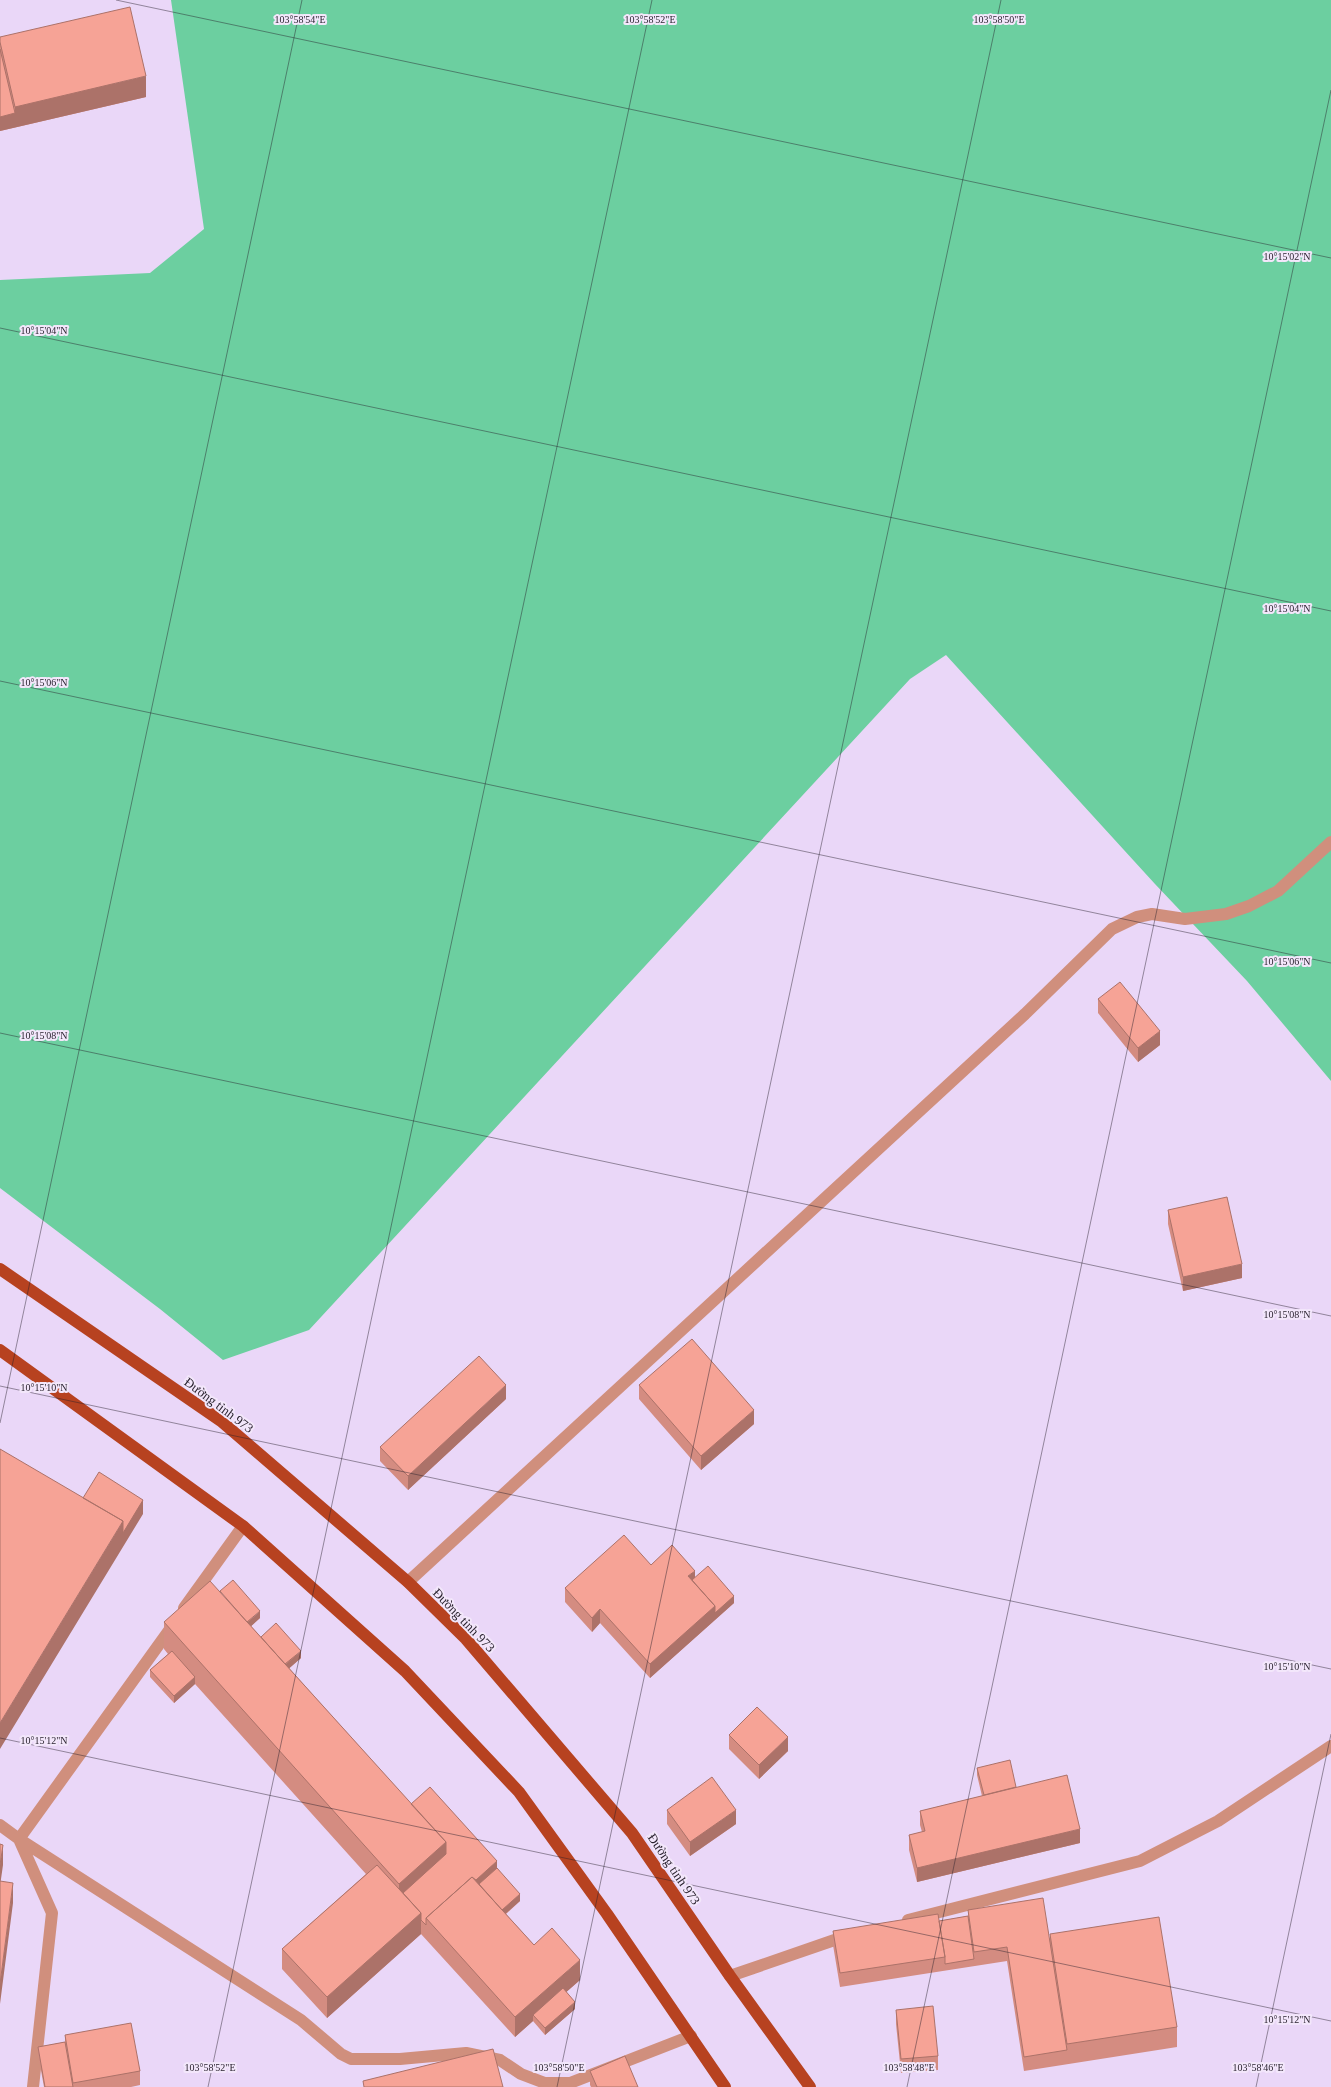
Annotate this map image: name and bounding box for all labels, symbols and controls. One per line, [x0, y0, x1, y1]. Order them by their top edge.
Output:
text: 103°58'54"E [275, 14, 326, 25]
text: 103°58'52"E [625, 14, 676, 25]
text: 103°58'50"E [974, 14, 1025, 25]
text: 10°15'02"N [1263, 251, 1311, 262]
text: 10°15'04"N [20, 325, 68, 336]
text: 10°15'04"N [1263, 603, 1311, 614]
text: 10°15'06"N [20, 677, 68, 688]
text: 10°15'06"N [1263, 956, 1311, 967]
text: 10°15'08"N [20, 1030, 68, 1041]
text: 10°15'08"N [1263, 1309, 1311, 1320]
street label: Đường tỉnh 973 [182, 1374, 256, 1436]
text: 10°15'10"N [20, 1382, 68, 1393]
street label: Đường tỉnh 973 [430, 1585, 498, 1655]
text: 10°15'10"N [1263, 1661, 1311, 1672]
text: 10°15'12"N [20, 1735, 68, 1746]
street label: Đường tỉnh 973 [645, 1831, 703, 1907]
text: 10°15'12"N [1263, 2014, 1311, 2025]
text: 103°58'52"E [185, 2062, 236, 2073]
text: 103°58'50"E [534, 2062, 585, 2073]
text: 103°58'48"E [884, 2062, 935, 2073]
text: 103°58'46"E [1233, 2062, 1284, 2073]

